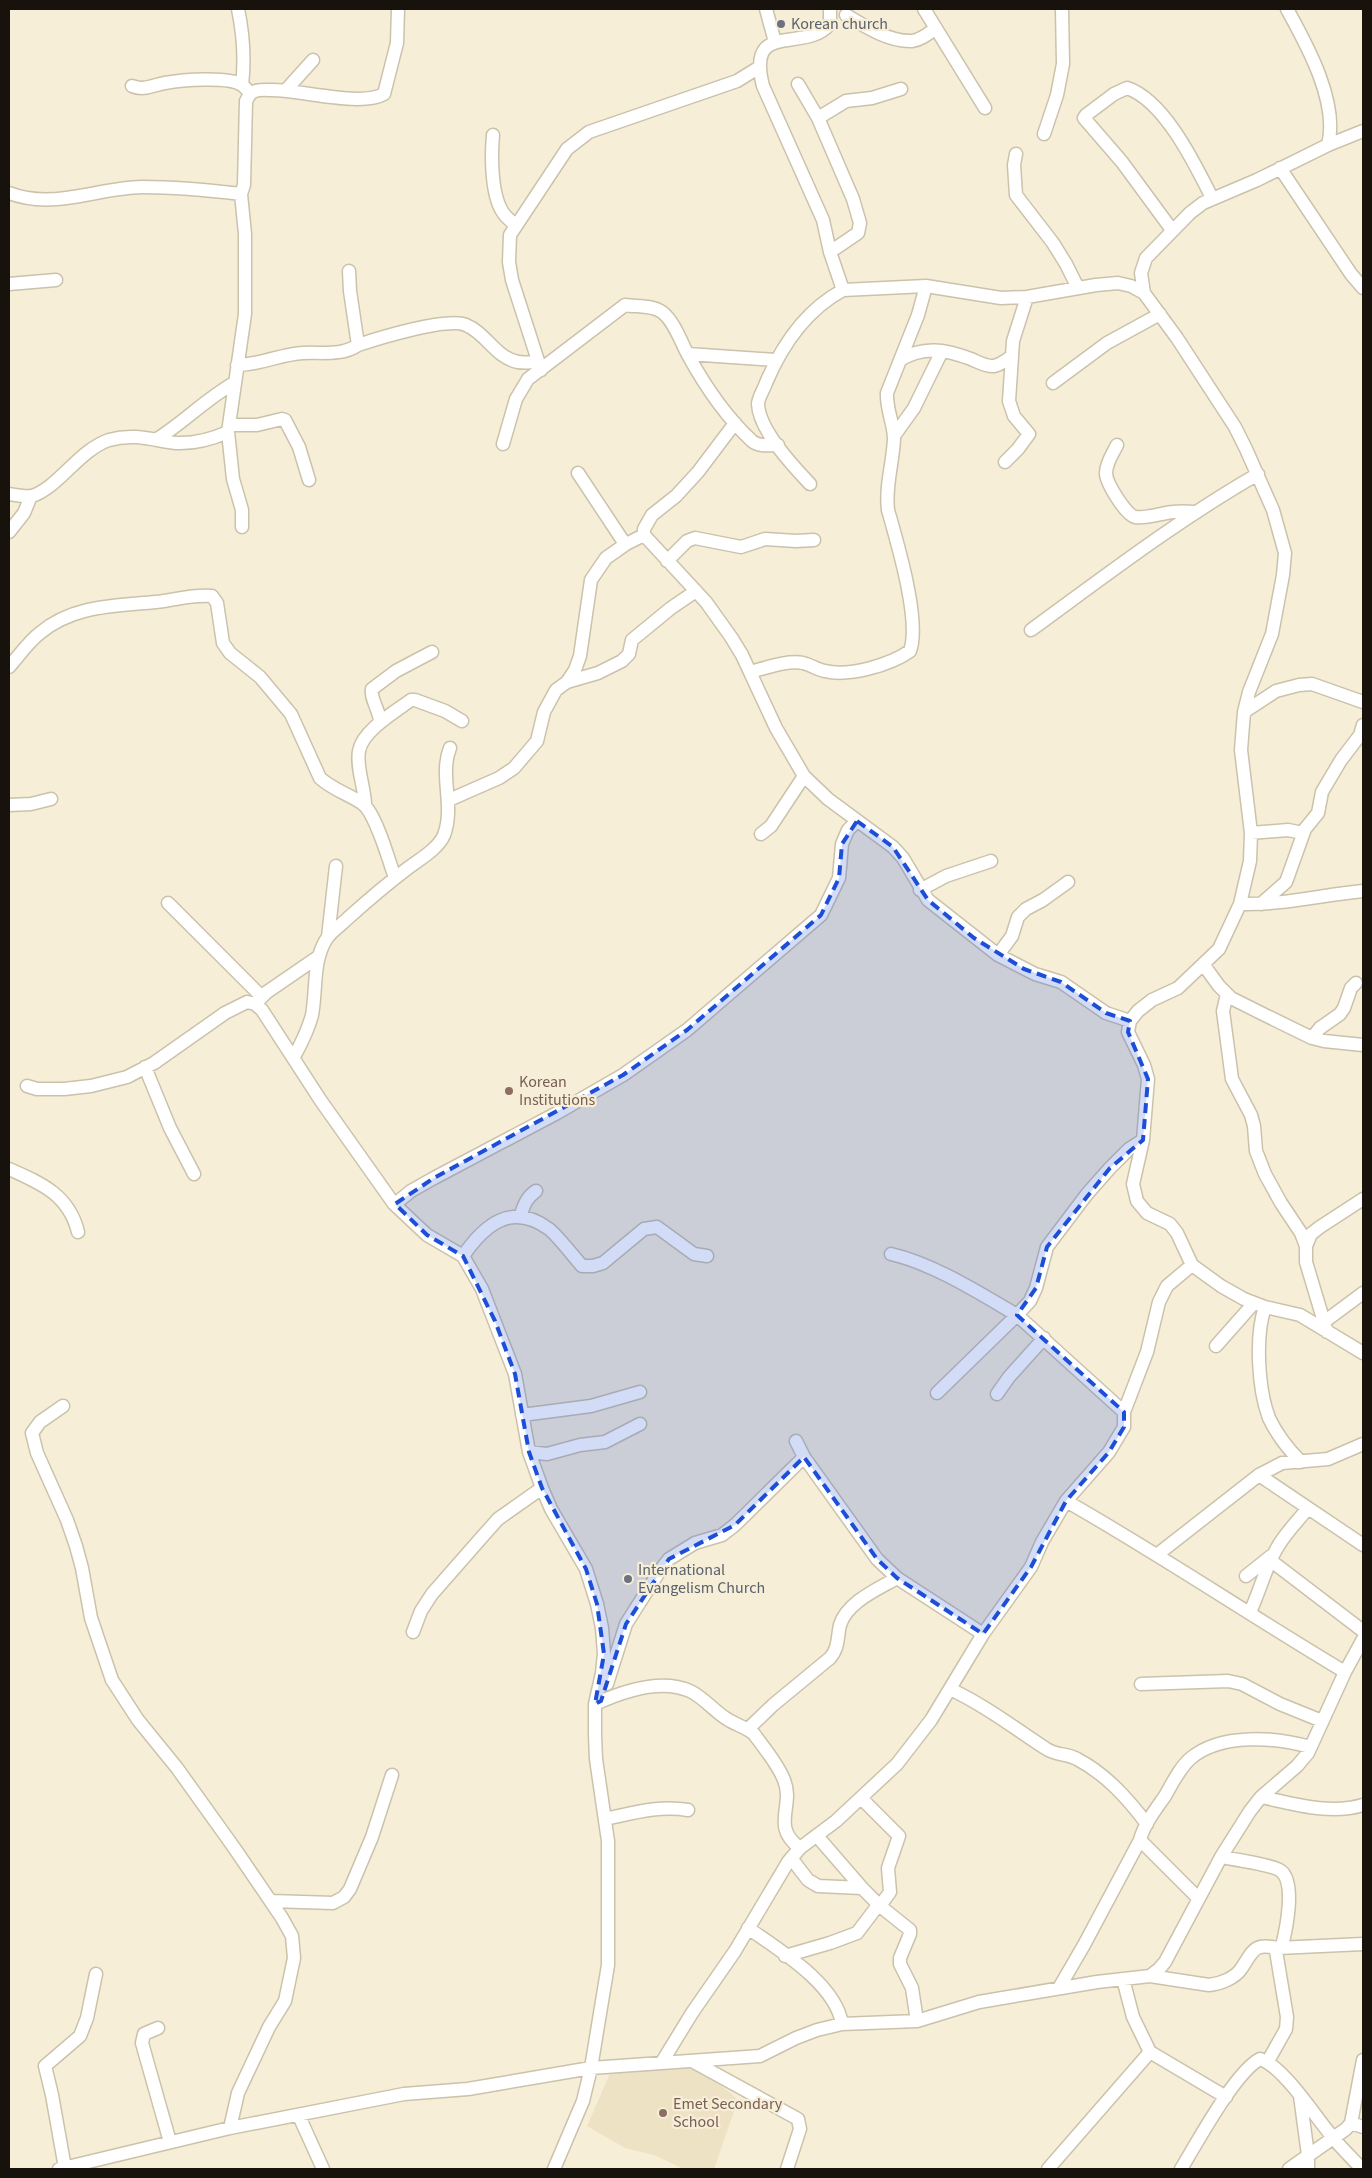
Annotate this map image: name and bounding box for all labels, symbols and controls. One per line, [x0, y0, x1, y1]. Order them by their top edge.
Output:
place label: Korean church [791, 13, 888, 35]
marker: Korean church [775, 18, 787, 30]
place label: Korean Institutions [519, 1071, 596, 1111]
marker: Korean Institutions [503, 1085, 515, 1097]
place label: International Evangelism Church [638, 1559, 765, 1599]
marker: International Evangelism Church [622, 1573, 634, 1585]
place label: Emet Secondary School [673, 2093, 783, 2133]
marker: Emet Secondary School [657, 2107, 669, 2119]

